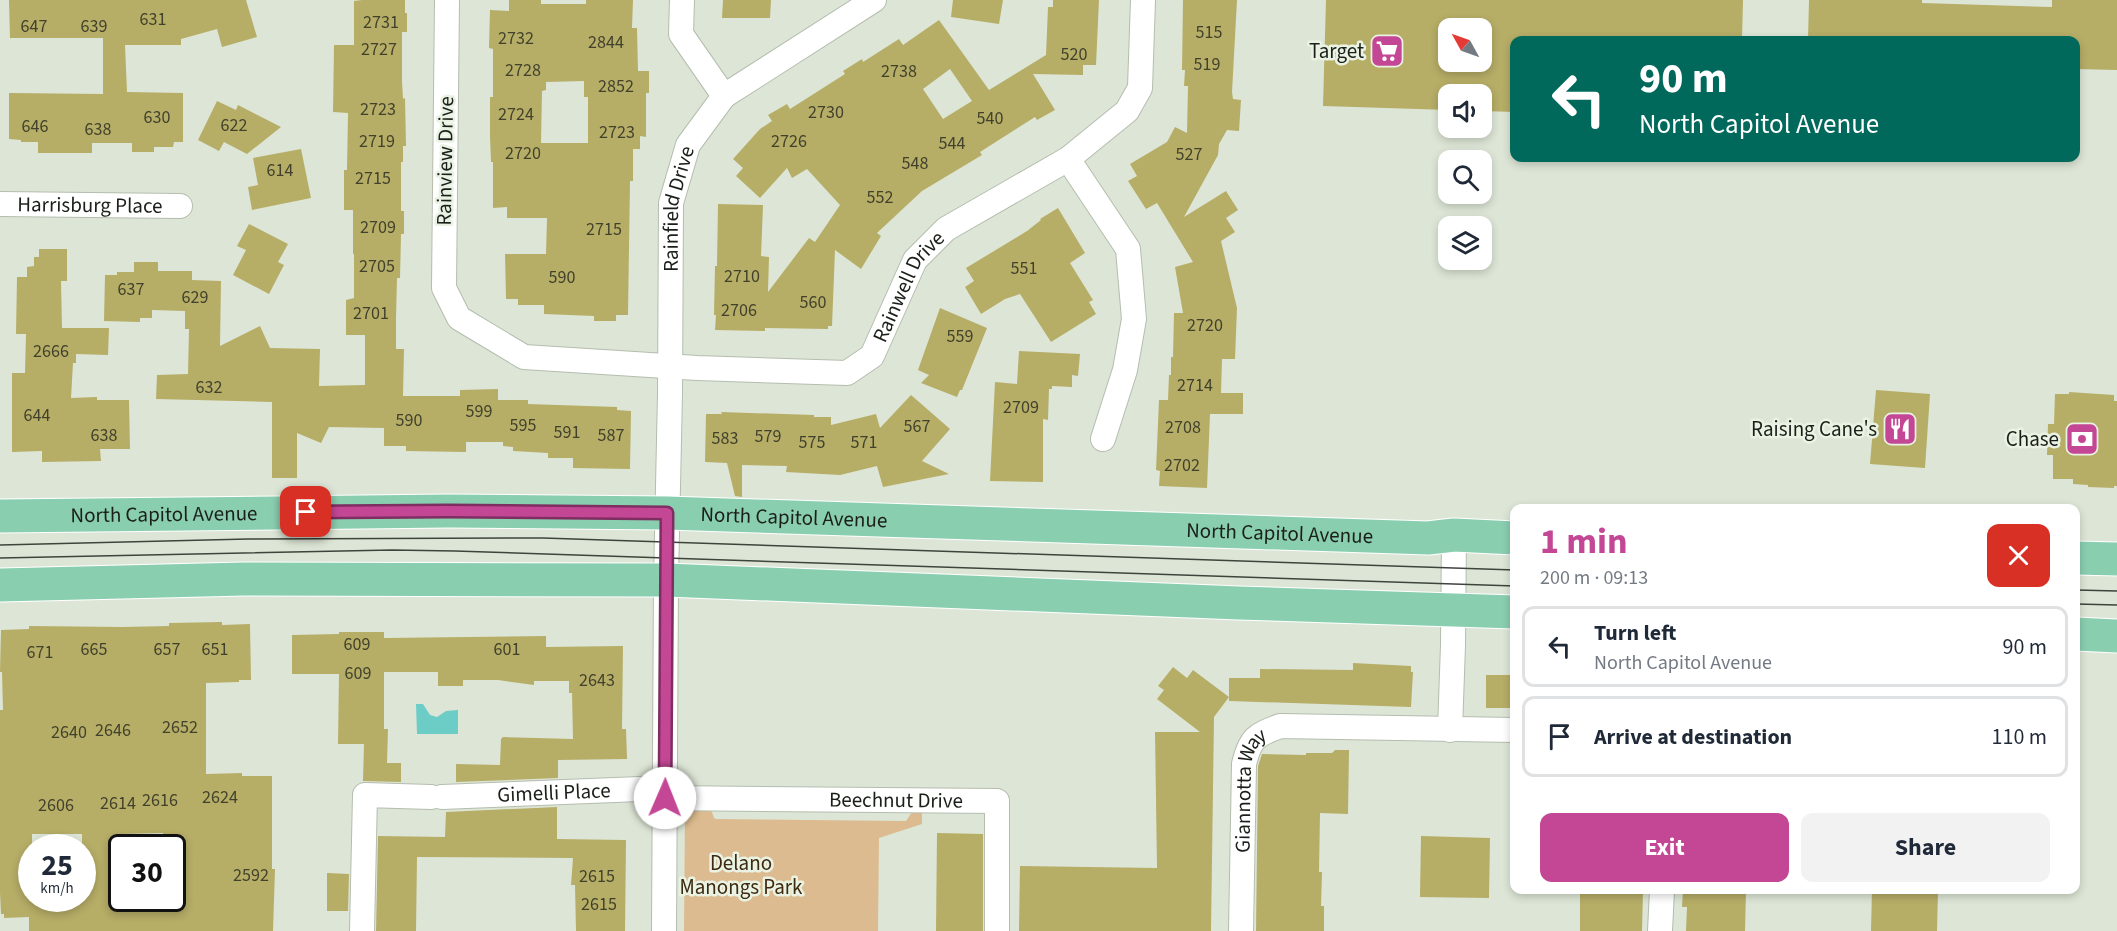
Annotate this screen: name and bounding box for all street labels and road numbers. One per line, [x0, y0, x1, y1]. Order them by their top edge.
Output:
street label: Rainview Drive [429, 96, 461, 226]
street label: Rainfield Drive [656, 142, 702, 272]
street label: Harrisburg Place [17, 189, 163, 221]
street label: Rainwell Drive [865, 224, 951, 347]
street label: North Capitol Avenue [70, 498, 258, 530]
street label: North Capitol Avenue [700, 499, 888, 535]
street label: North Capitol Avenue [1186, 515, 1374, 551]
street label: Giannotta Way [1227, 720, 1272, 853]
street label: Gimelli Place [497, 775, 611, 810]
street label: Beechnut Drive [829, 784, 963, 816]

